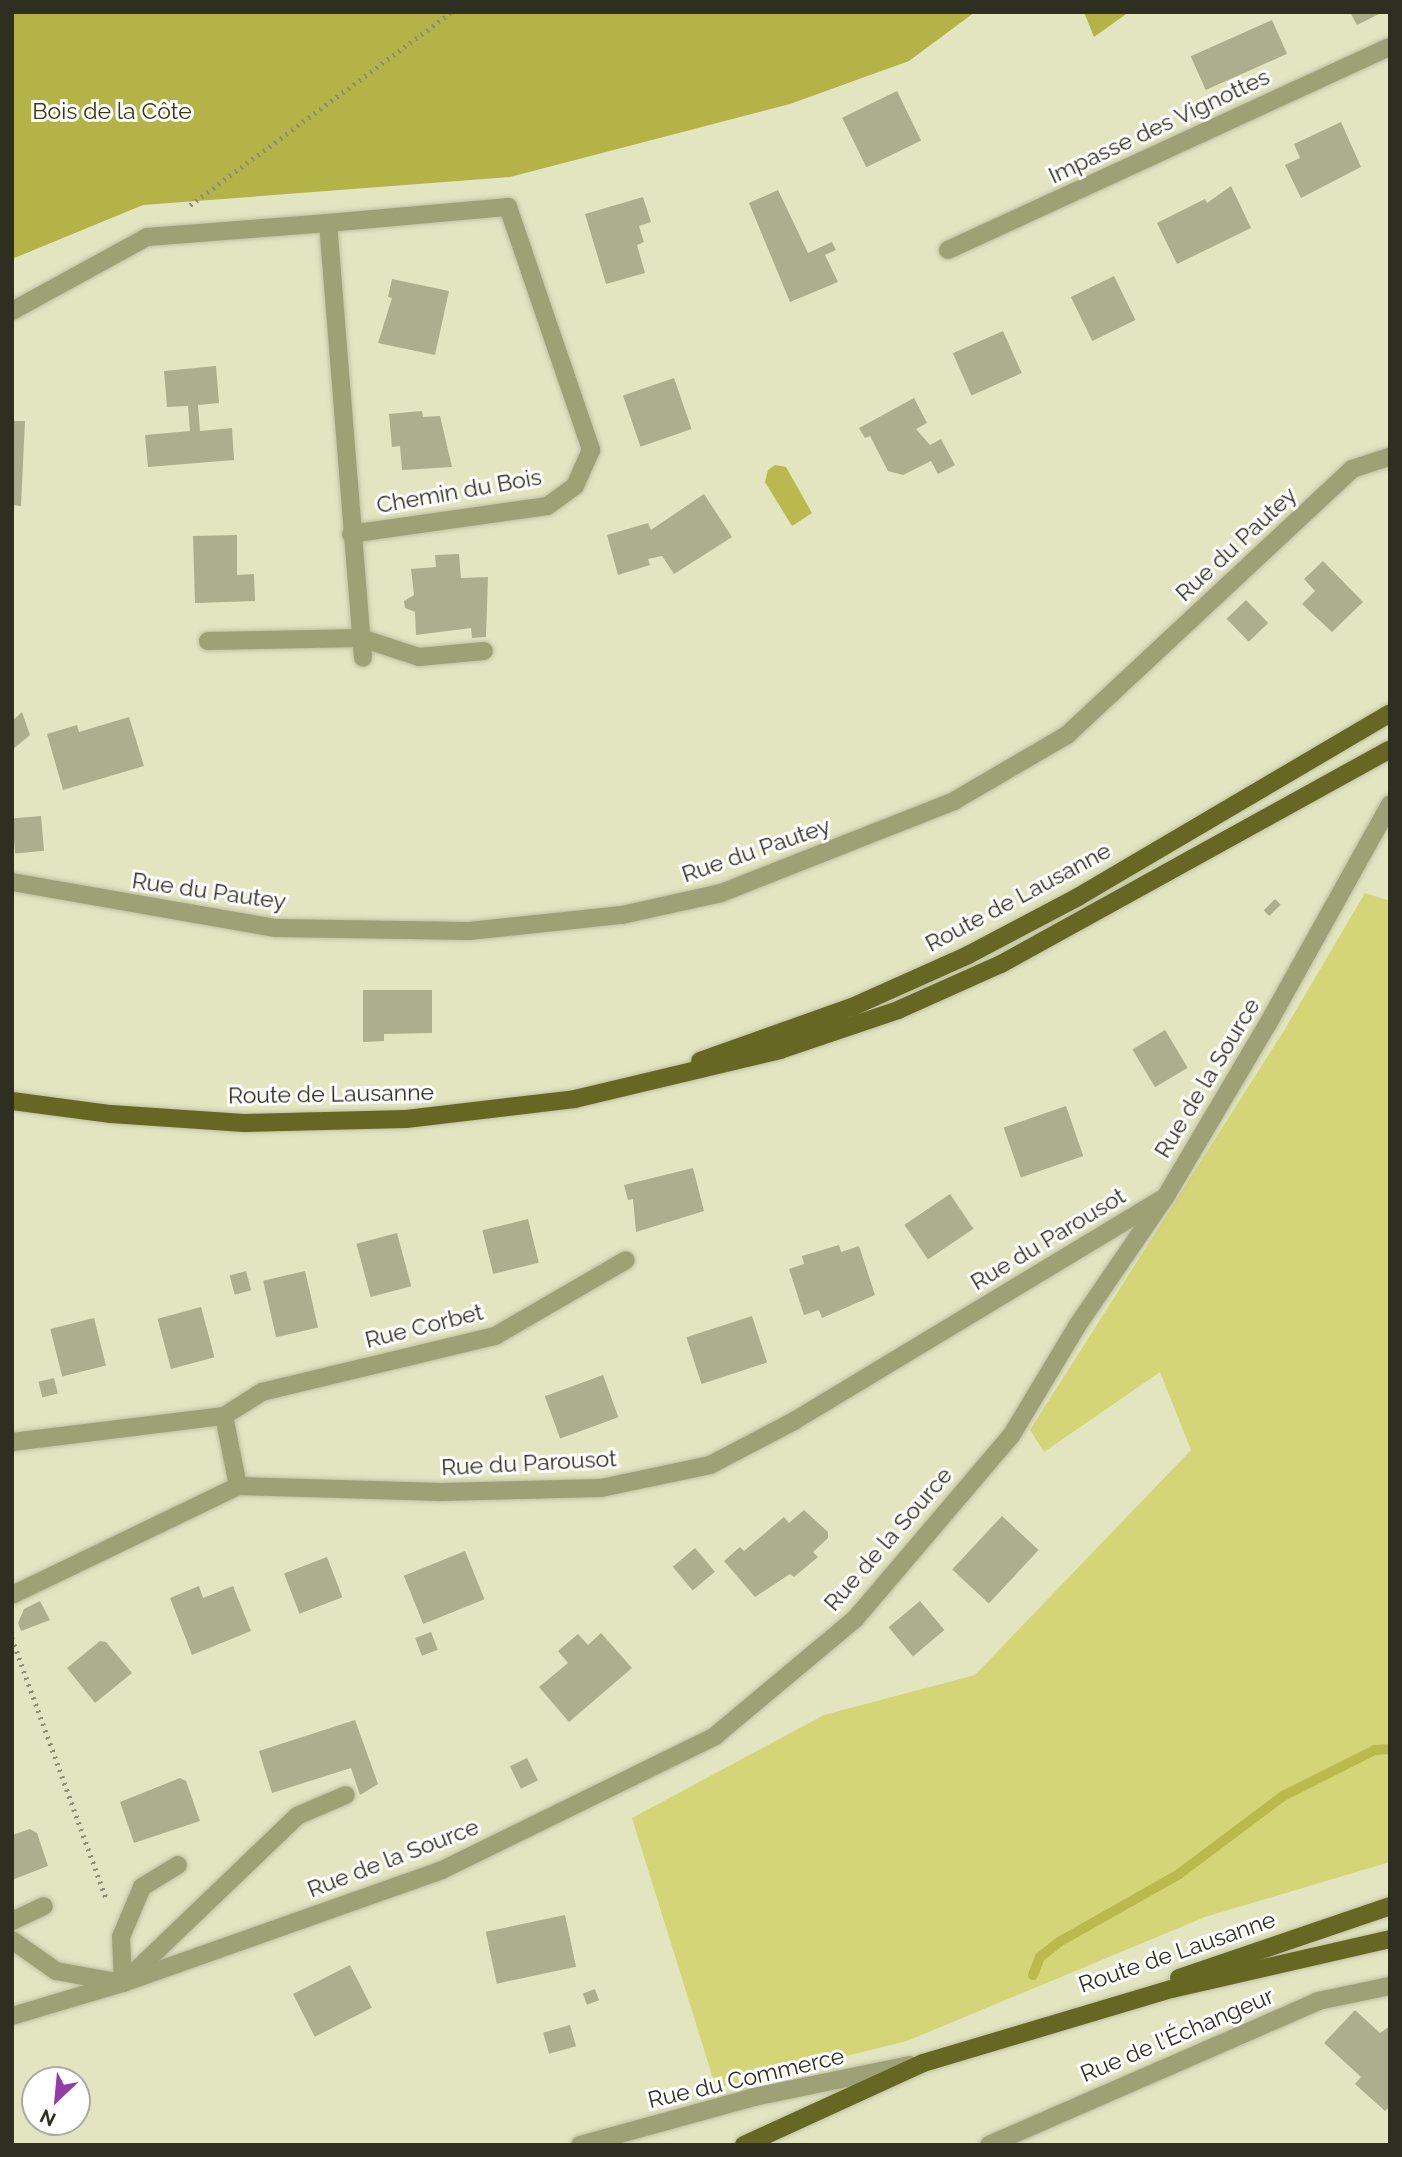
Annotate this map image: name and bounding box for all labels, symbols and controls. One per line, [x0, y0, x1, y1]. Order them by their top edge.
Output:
street label: Impasse des Vignottes [1044, 62, 1274, 190]
park label: Bois de la Côte [32, 97, 192, 125]
street label: Chemin du Bois [374, 463, 544, 519]
street label: Rue du Pautey [1170, 481, 1302, 607]
street label: Rue du Pautey [678, 812, 834, 888]
street label: Route de Lausanne [921, 836, 1115, 958]
street label: Rue du Pautey [130, 867, 288, 915]
street label: Rue de la Source [1149, 993, 1265, 1163]
street label: Route de Lausanne [228, 1078, 434, 1110]
street label: Rue du Parousot [966, 1182, 1130, 1296]
street label: Rue Corbet [362, 1298, 486, 1354]
street label: Rue du Parousot [441, 1445, 617, 1481]
street label: Rue de la Source [818, 1462, 958, 1616]
street label: Rue de la Source [303, 1813, 483, 1903]
street label: Route de Lausanne [1075, 1905, 1279, 1999]
street label: Rue de l'Échangeur [1076, 1982, 1278, 2088]
street label: Rue du Commerce [645, 2042, 847, 2114]
north arrow [21, 2066, 91, 2136]
text: N [36, 2105, 59, 2131]

